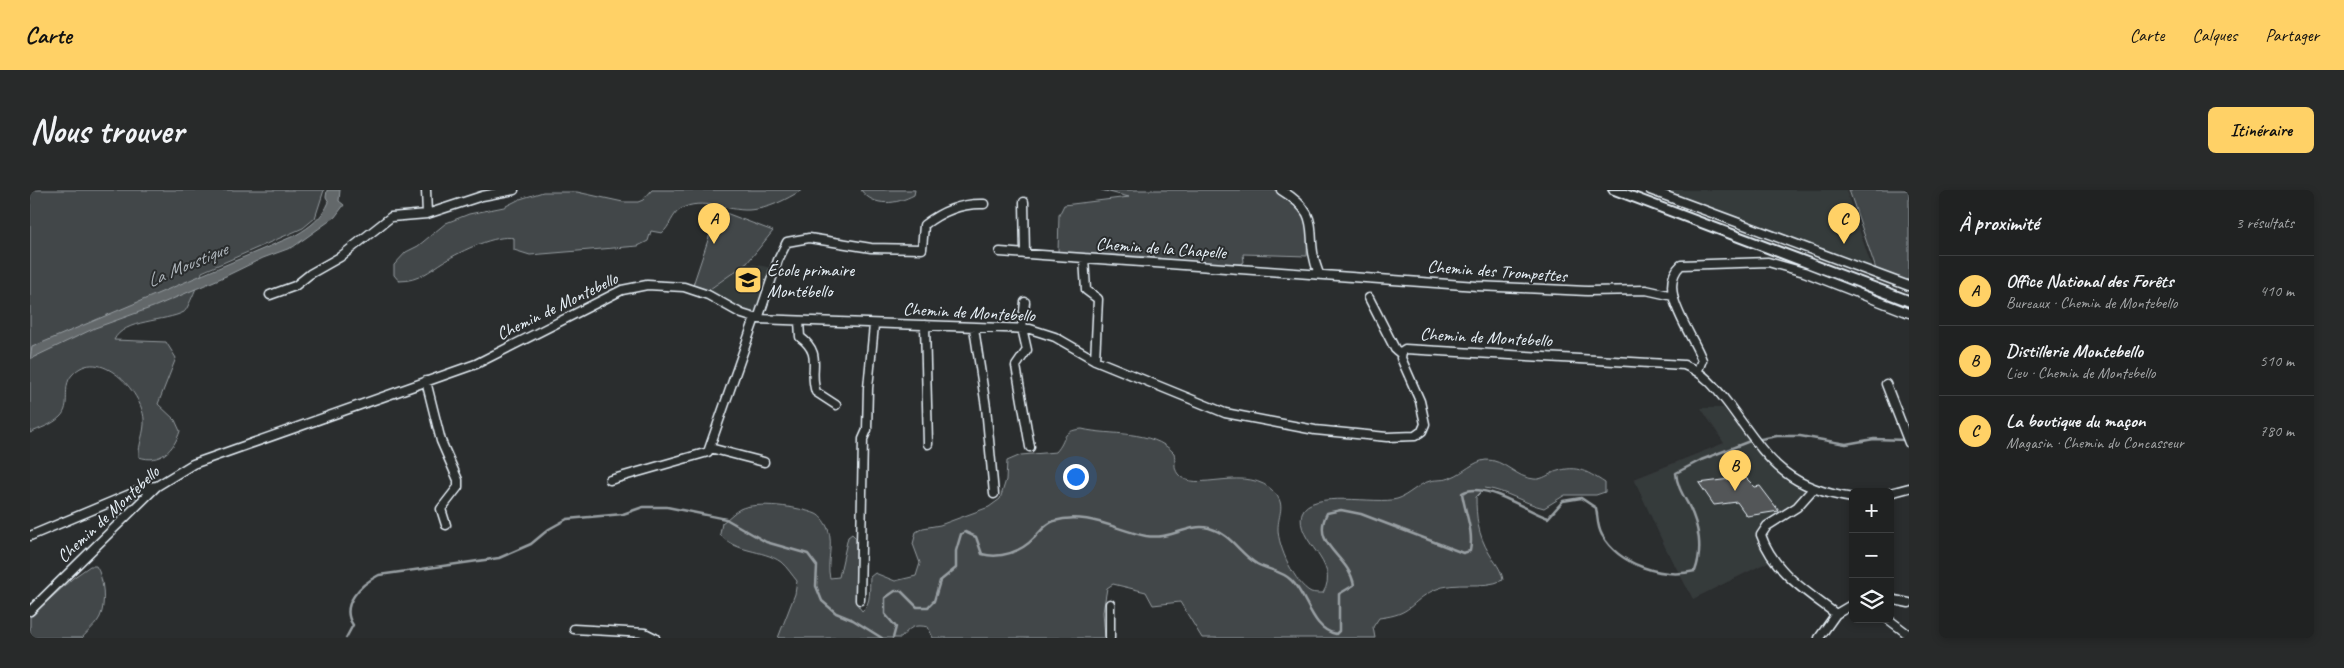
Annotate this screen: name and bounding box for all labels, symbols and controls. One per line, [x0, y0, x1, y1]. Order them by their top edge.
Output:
text: Carte [25, 20, 72, 50]
text: Carte [2130, 24, 2164, 46]
text: Calques [2192, 24, 2237, 46]
text: Partager [2265, 24, 2319, 46]
button: Itinéraire [2208, 107, 2314, 153]
text: Nous trouver [30, 108, 184, 153]
pin: A [698, 203, 730, 244]
pin: C [1828, 203, 1860, 244]
text: À proximité [1959, 210, 2039, 236]
text: 3 résultats [2235, 213, 2294, 233]
street label: Chemin de la Chapelle [1095, 232, 1228, 264]
water label: La Moustique [143, 236, 233, 293]
street label: Chemin des Trompettes [1427, 255, 1569, 287]
place label: École primaire Montébello [767, 259, 855, 302]
school or university icon: École primaire Montébello [733, 265, 763, 295]
street label: Chemin de Montebello [493, 266, 623, 345]
text: Office National des Forêts [2006, 269, 2173, 293]
text: A [1971, 281, 1979, 301]
text: 410 m [2260, 281, 2294, 301]
text: Bureaux · Chemin de Montebello [2006, 293, 2177, 313]
street label: Chemin de Montebello [902, 298, 1037, 327]
street label: Chemin de Montebello [1419, 323, 1554, 352]
text: Distillerie Montebello [2006, 339, 2143, 363]
text: B [1971, 351, 1979, 371]
text: 510 m [2260, 351, 2294, 371]
text: Lieu · Chemin de Montebello [2006, 363, 2155, 383]
text: La boutique du maçon [2006, 409, 2146, 433]
text: C [1971, 421, 1979, 441]
text: 780 m [2260, 421, 2294, 441]
text: Magasin · Chemin du Concasseur [2006, 433, 2184, 453]
pin: B [1719, 450, 1751, 491]
street label: Chemin de Montebello [52, 460, 165, 567]
your location [1063, 464, 1089, 490]
map controls [1849, 488, 1894, 623]
button: + [1849, 488, 1894, 533]
button: − [1849, 533, 1894, 578]
button: layers [1849, 578, 1894, 623]

